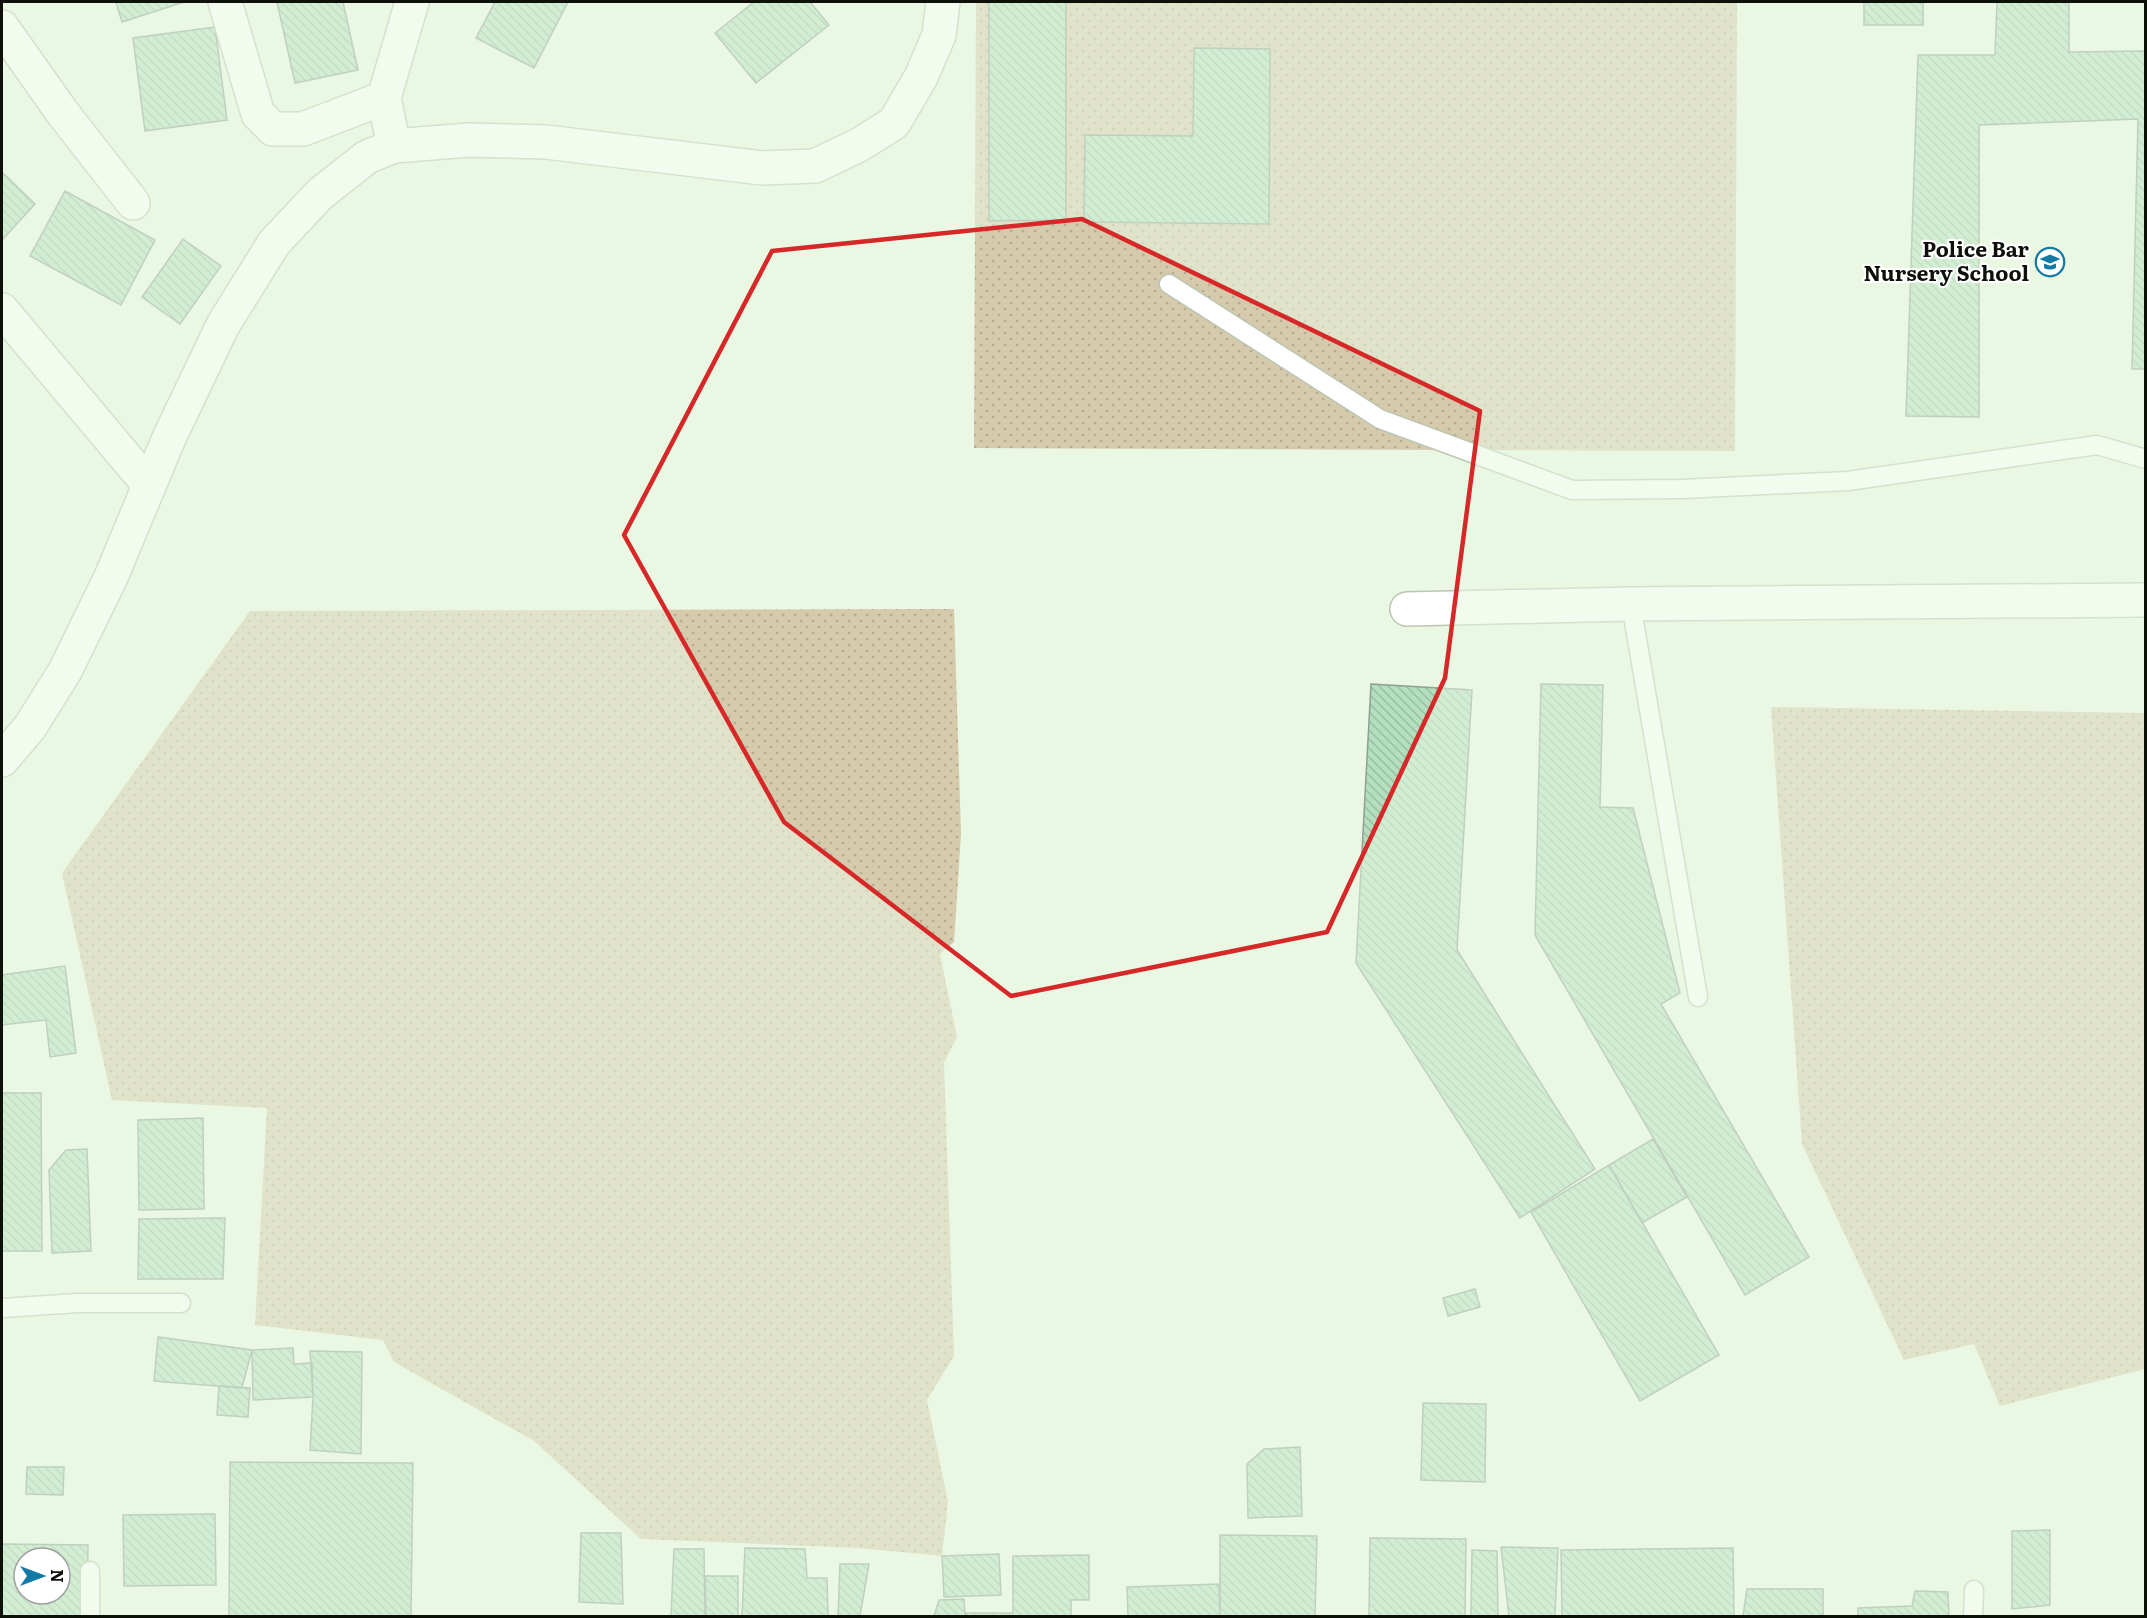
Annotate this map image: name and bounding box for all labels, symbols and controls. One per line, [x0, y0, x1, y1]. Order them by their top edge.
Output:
place label: Police Bar Nursery School [1864, 232, 2030, 287]
school or university icon: Police Bar Nursery School [2034, 246, 2066, 278]
north arrow [12, 1546, 72, 1606]
text: N [46, 1569, 70, 1583]

